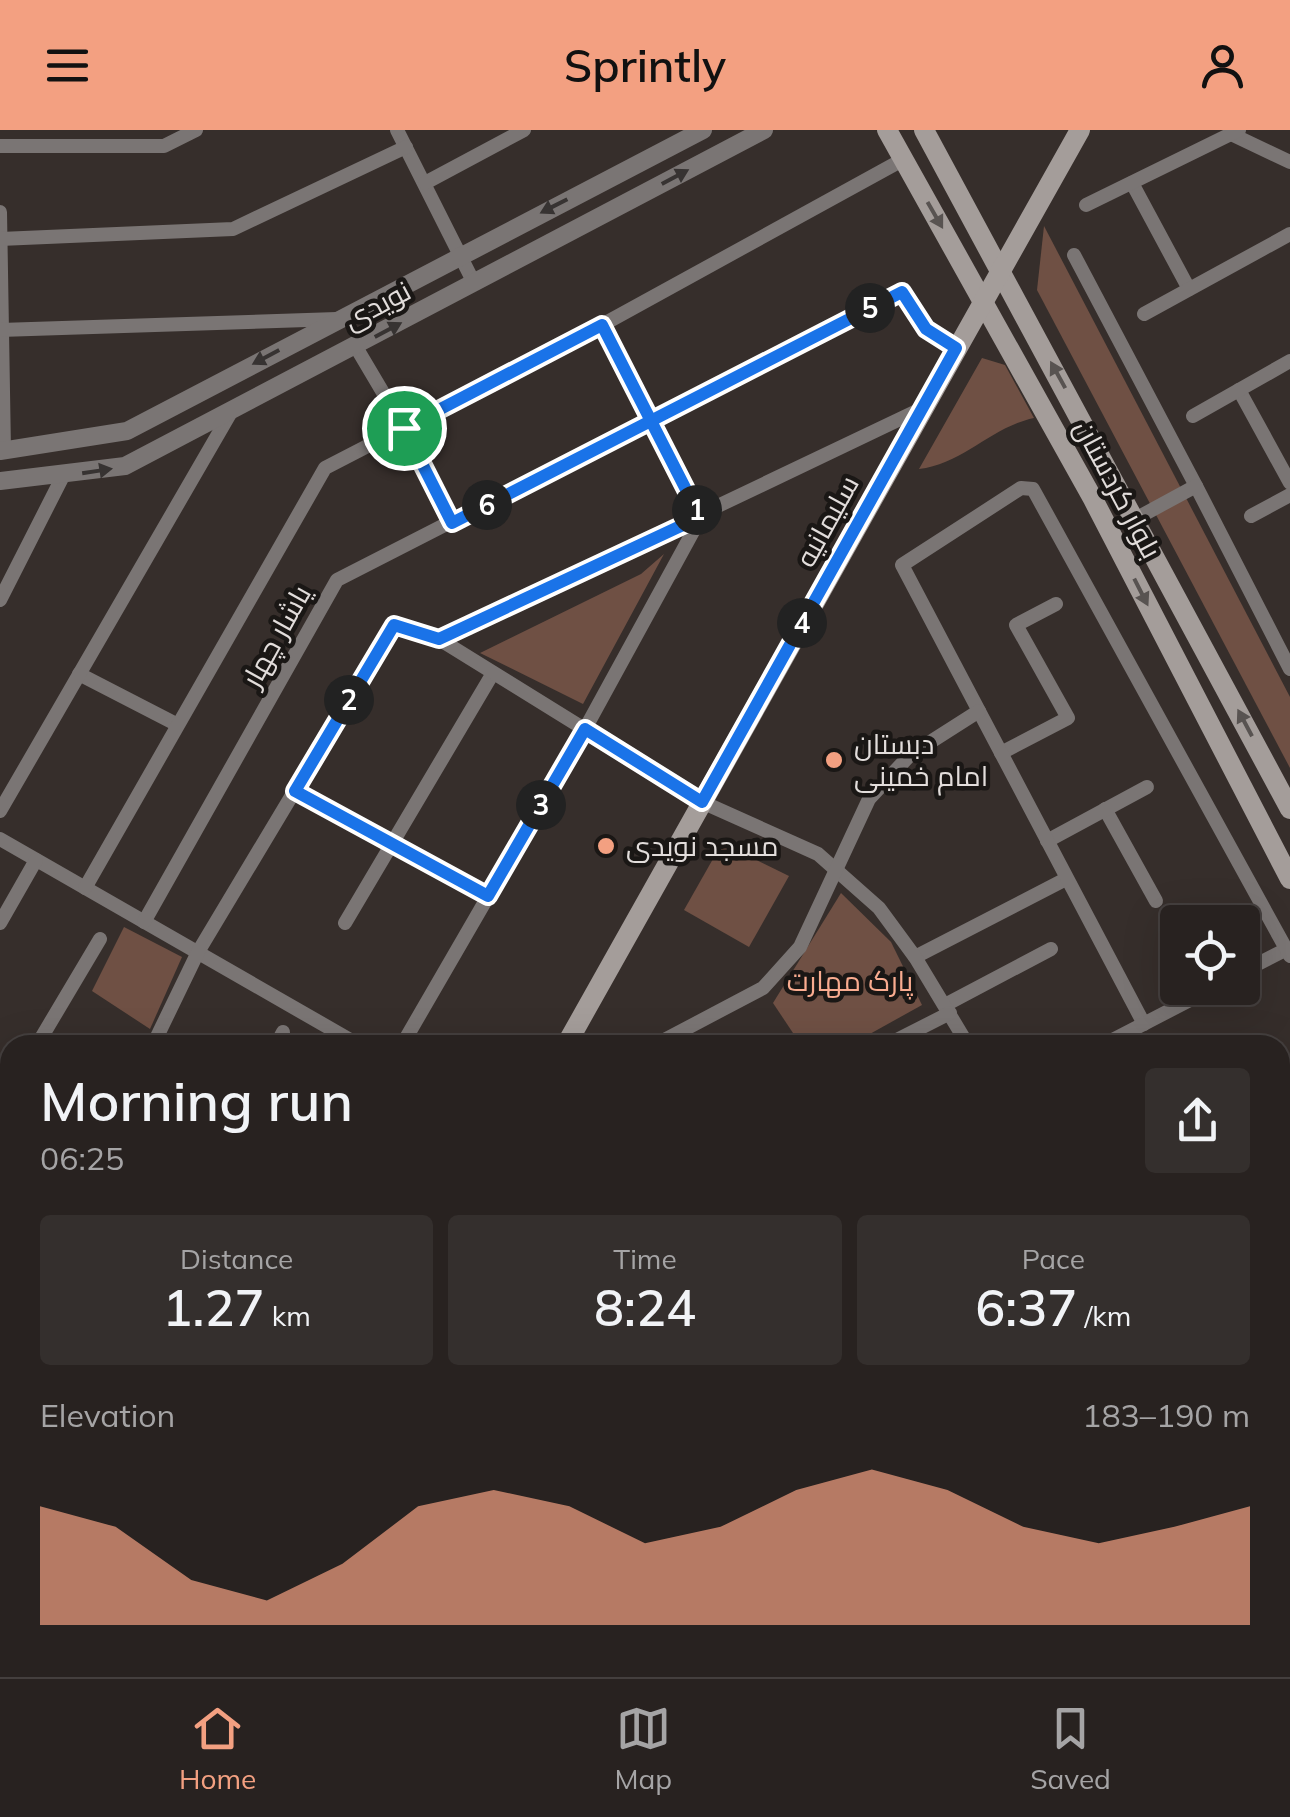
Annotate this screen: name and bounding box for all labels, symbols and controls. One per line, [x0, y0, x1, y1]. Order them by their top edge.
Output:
text: Sprintly [564, 37, 726, 93]
icon: menu [40, 38, 95, 93]
icon: person [1195, 38, 1250, 93]
one-way arrow [661, 169, 690, 186]
one-way arrow [540, 197, 569, 214]
one-way arrow [926, 201, 944, 229]
street label: نویدی [337, 272, 416, 337]
pin: 5 [845, 283, 895, 333]
text: 5 [862, 290, 878, 325]
one-way arrow [374, 322, 403, 339]
one-way arrow [252, 348, 281, 365]
one-way arrow [1050, 360, 1067, 389]
pin [362, 386, 447, 471]
icon: arrive [377, 401, 432, 456]
street label: بلوار کردستان [1067, 413, 1170, 564]
one-way arrow [82, 463, 113, 478]
street label: سلیمانیه [787, 469, 866, 573]
pin: 6 [462, 480, 512, 530]
pin: 1 [672, 485, 722, 535]
text: 6 [479, 487, 495, 522]
text: 1 [689, 492, 705, 527]
street label: یاشار چهار [232, 578, 320, 696]
one-way arrow [1132, 578, 1149, 607]
pin: 4 [777, 598, 827, 648]
text: 4 [794, 605, 810, 640]
pin: 2 [324, 675, 374, 725]
text: 2 [341, 682, 357, 717]
one-way arrow [1236, 709, 1253, 738]
place label: دبستان امام خمینی [854, 726, 988, 796]
marker: دبستان امام خمینی [823, 749, 845, 771]
pin: 3 [516, 780, 566, 830]
text: 3 [533, 787, 549, 822]
place label: مسجد نویدی [626, 828, 778, 863]
marker: مسجد نویدی [595, 835, 617, 857]
map controls [1160, 905, 1260, 1005]
button: locate [1160, 905, 1260, 1005]
park label: پارک مهارت [787, 963, 914, 1000]
text: Morning run [40, 1066, 353, 1135]
button: share [1145, 1068, 1250, 1173]
text: 06:25 [40, 1138, 124, 1178]
text: Distance [180, 1241, 293, 1276]
text: Time [613, 1241, 677, 1276]
text: Pace [1022, 1241, 1085, 1276]
text: 1.27 [163, 1276, 264, 1339]
text: 8:24 [594, 1276, 696, 1339]
text: 6:37 [975, 1276, 1077, 1339]
text: km [264, 1298, 311, 1333]
text: /km [1077, 1298, 1131, 1333]
text: Elevation [40, 1395, 175, 1435]
text: 183–190 m [1082, 1395, 1250, 1435]
tab: Home [179, 1701, 256, 1796]
tab: Map [614, 1701, 672, 1796]
tab: Saved [1030, 1701, 1111, 1796]

